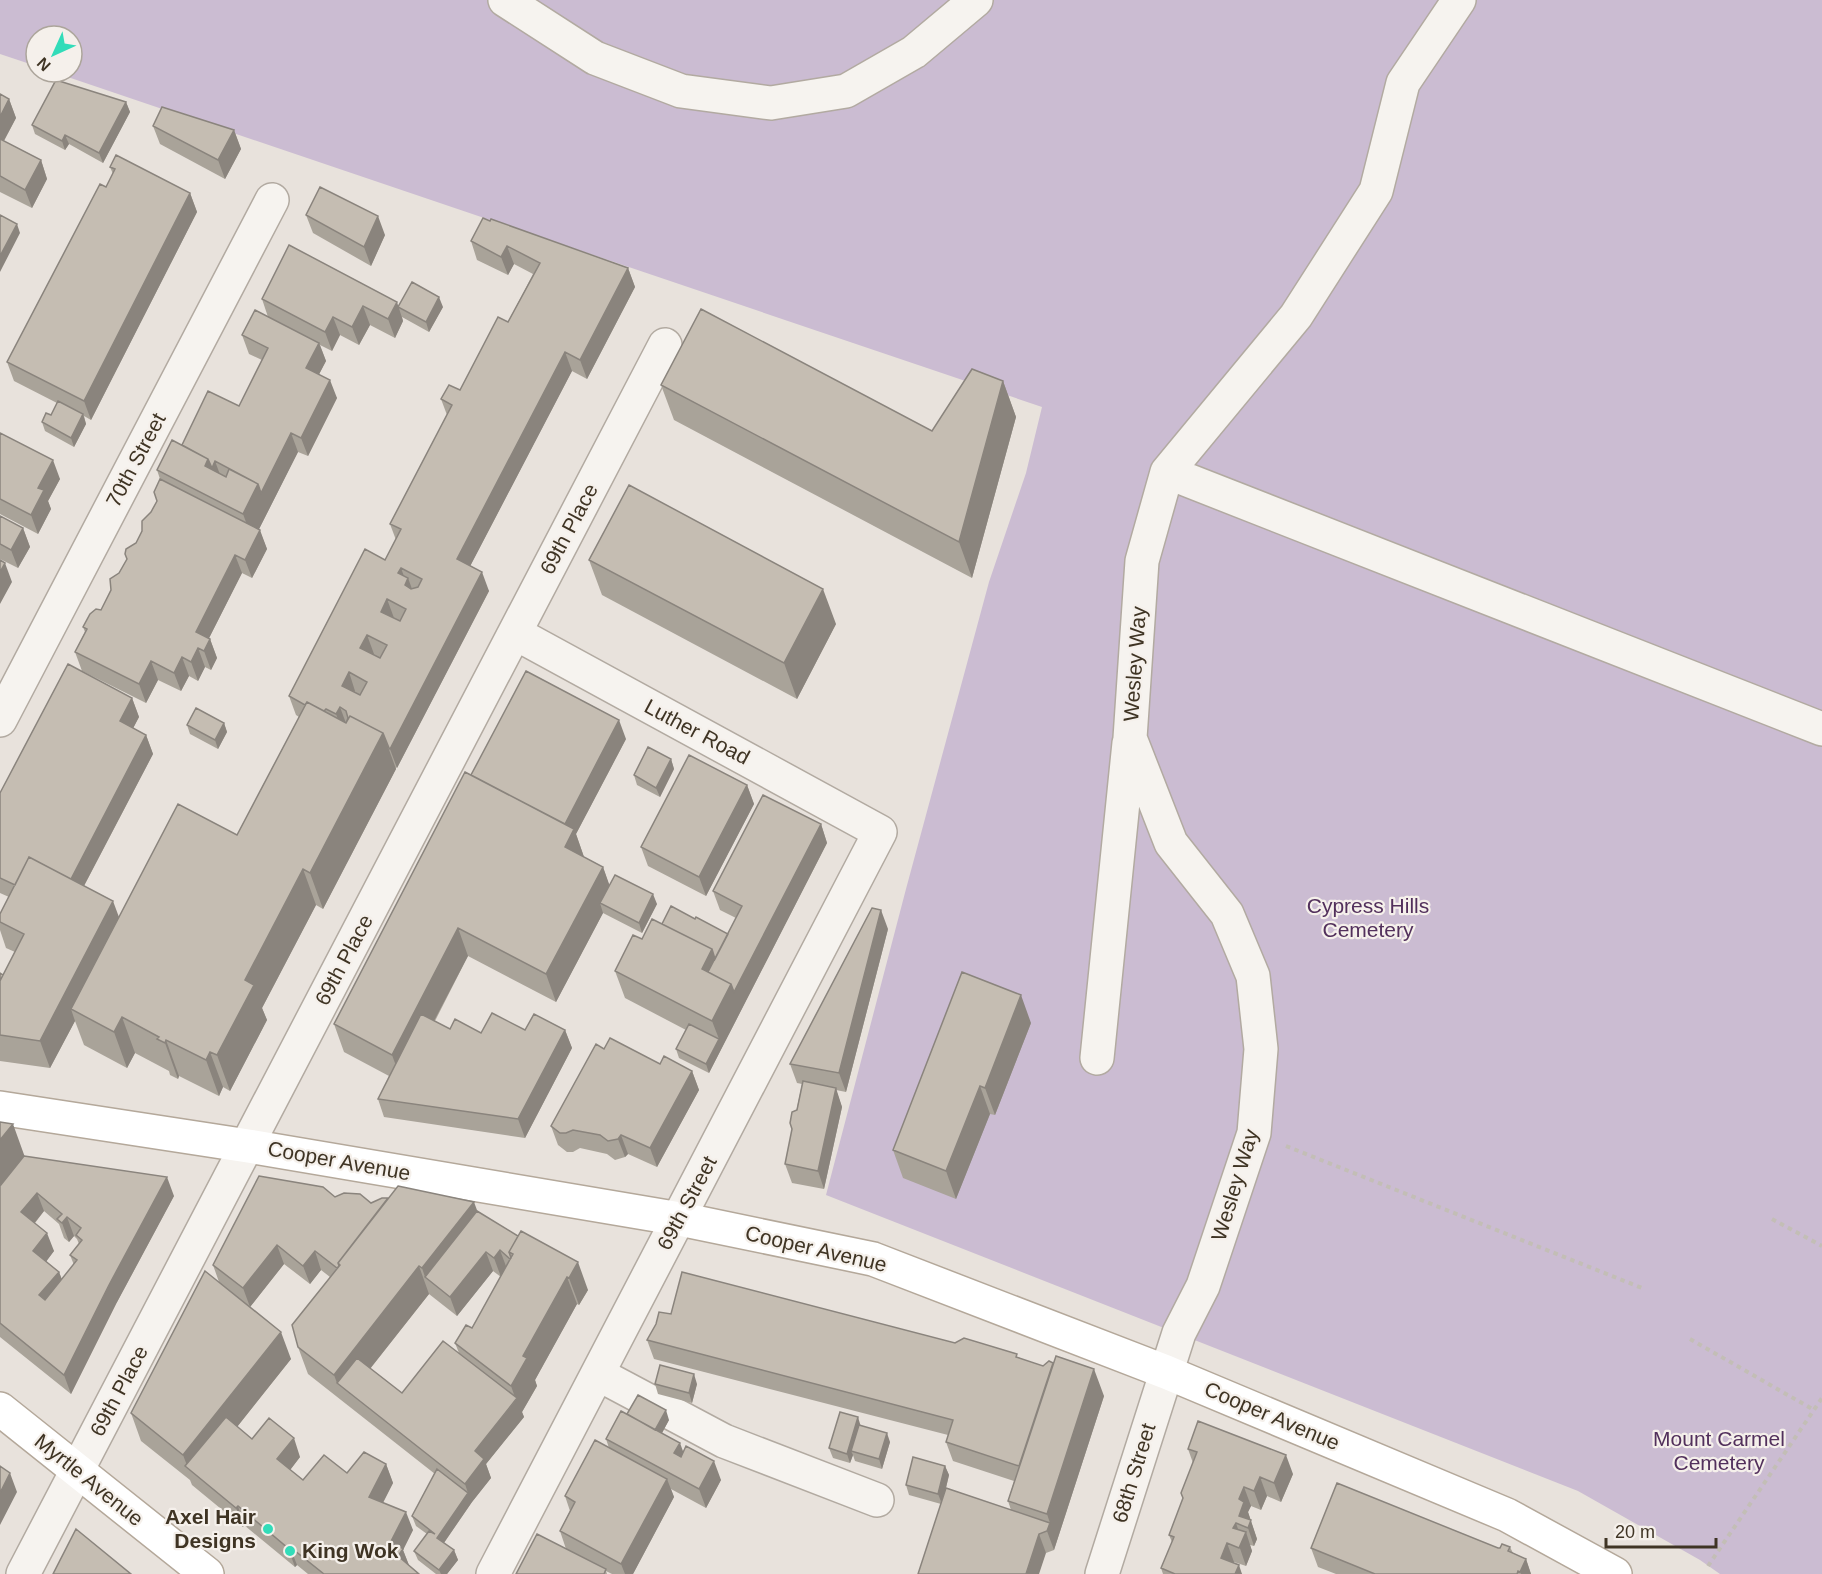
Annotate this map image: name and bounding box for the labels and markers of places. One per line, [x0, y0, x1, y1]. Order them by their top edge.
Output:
place label: Axel Hair Designs [165, 1505, 256, 1552]
marker: Axel Hair Designs [261, 1522, 275, 1536]
place label: King Wok [302, 1539, 399, 1562]
marker: King Wok [283, 1544, 297, 1558]

